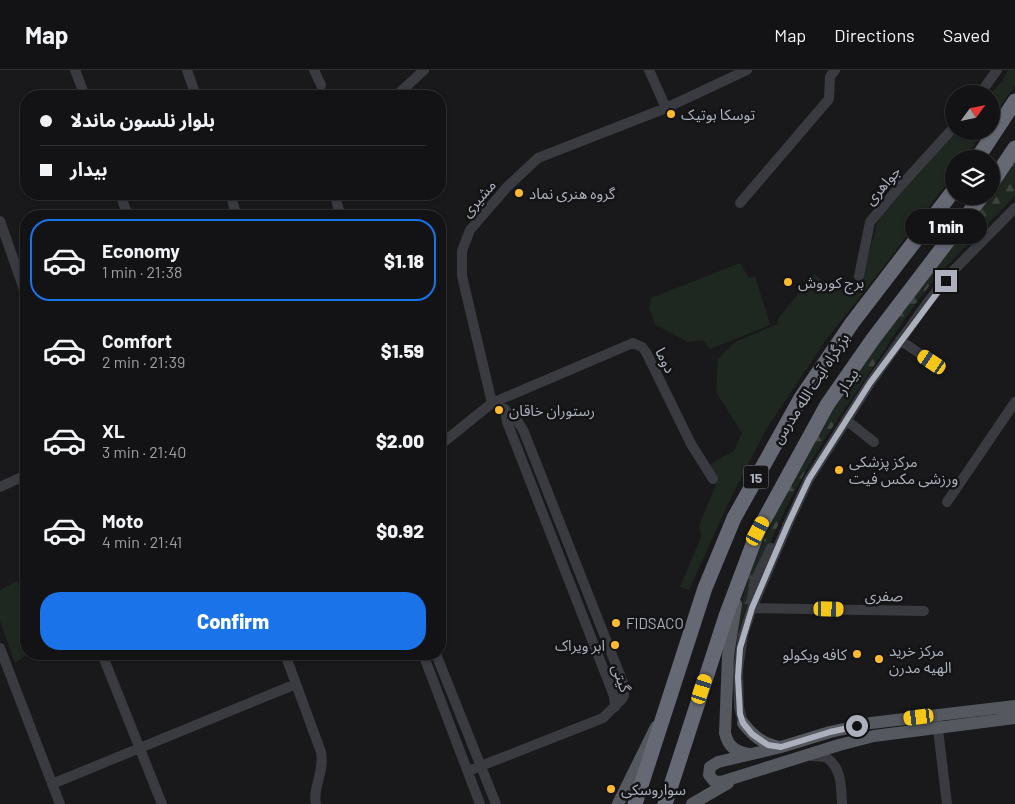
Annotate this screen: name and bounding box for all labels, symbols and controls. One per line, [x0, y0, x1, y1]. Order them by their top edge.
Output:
text: Map [25, 20, 68, 49]
text: Map [774, 24, 806, 46]
text: Directions [834, 24, 915, 46]
text: Saved [943, 24, 990, 46]
north arrow [945, 85, 1000, 140]
map controls [945, 85, 1000, 205]
place label: توسکا بوتیک [681, 105, 755, 124]
text: بلوار نلسون ماندلا [70, 108, 215, 131]
marker: توسکا بوتیک [665, 108, 677, 120]
button: layers [945, 150, 1000, 205]
text: بیدار [70, 157, 108, 180]
street label: جواهری [860, 162, 905, 209]
street label: مشیری [457, 176, 500, 221]
place label: گروه هنری نماد [529, 184, 616, 203]
marker: گروه هنری نماد [513, 187, 525, 199]
callout: 1 min [905, 208, 987, 244]
text: 1 min [928, 217, 964, 236]
icon: car [42, 238, 87, 283]
text: Economy [102, 239, 180, 262]
text: $1.18 [384, 249, 424, 272]
text: 1 min · 21:38 [102, 262, 182, 281]
route end [935, 270, 957, 292]
place label: برج کوروش [798, 273, 864, 295]
marker: برج کوروش [782, 276, 794, 288]
icon: car [42, 328, 87, 373]
text: Comfort [102, 329, 172, 352]
street label: بزرگراه آیت الله مدرس [768, 329, 853, 447]
text: $1.59 [381, 339, 424, 362]
street label: دوما [651, 344, 680, 376]
car [915, 347, 948, 377]
text: 2 min · 21:39 [102, 352, 185, 371]
street label: بیدار [832, 365, 863, 398]
place label: رستوران خاقان [509, 401, 595, 420]
marker: رستوران خاقان [493, 404, 505, 416]
icon: car [42, 418, 87, 463]
text: XL [102, 419, 125, 442]
text: $2.00 [376, 429, 424, 452]
text: 3 min · 21:40 [102, 442, 186, 461]
place label: مرکز پزشکی ورزشی مکس فیت [849, 452, 958, 488]
marker: مرکز پزشکی ورزشی مکس فیت [833, 464, 845, 476]
road number: 15 [744, 466, 768, 488]
icon: car [42, 508, 87, 553]
text: Moto [102, 509, 144, 532]
car [744, 514, 771, 548]
text: $0.92 [376, 519, 424, 542]
text: 4 min · 21:41 [102, 532, 182, 551]
street label: صفری [865, 586, 903, 605]
button: Confirm [40, 592, 426, 650]
car [813, 601, 844, 617]
place label: FIDSACO [626, 614, 684, 632]
marker: FIDSACO [610, 617, 622, 629]
place label: ابر ویراک [555, 636, 605, 655]
marker: ابر ویراک [609, 639, 621, 651]
place label: مرکز خرید الهیه مدرن [889, 641, 952, 677]
place label: کافه ویکولو [783, 645, 848, 664]
marker: کافه ویکولو [851, 648, 863, 660]
marker: مرکز خرید الهیه مدرن [873, 653, 885, 665]
street label: گیتی [608, 662, 635, 695]
car [690, 672, 713, 706]
car [903, 708, 934, 726]
route start [846, 715, 868, 737]
place label: سواروسکی [621, 780, 686, 799]
marker: سواروسکی [605, 783, 617, 795]

